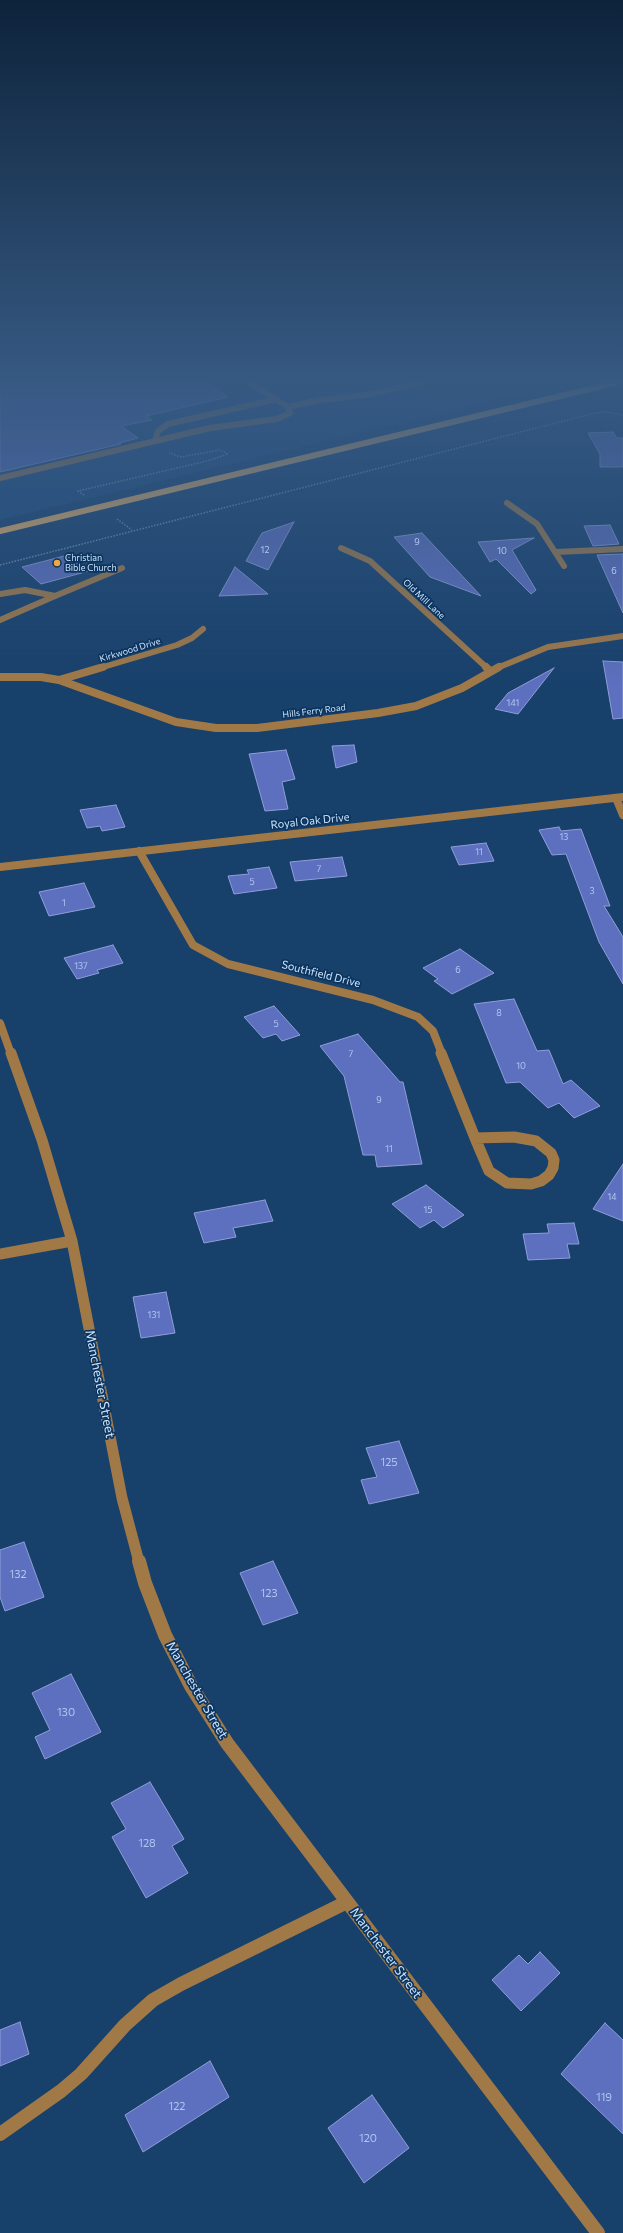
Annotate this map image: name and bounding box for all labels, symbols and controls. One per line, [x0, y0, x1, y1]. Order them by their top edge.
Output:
house number: 9 [414, 537, 420, 547]
house number: 12 [261, 545, 269, 555]
house number: 10 [497, 546, 507, 556]
place label: Christian Bible Church [65, 553, 117, 574]
marker: Christian Bible Church [52, 558, 62, 568]
house number: 6 [611, 566, 617, 576]
street label: Old Mill Lane [401, 577, 447, 621]
street label: Kirkwood Drive [98, 636, 162, 664]
house number: 141 [507, 698, 519, 708]
street label: Hills Ferry Road [282, 702, 346, 720]
street label: Royal Oak Drive [270, 810, 350, 832]
house number: 13 [560, 832, 568, 842]
house number: 11 [475, 847, 483, 857]
house number: 7 [317, 864, 321, 874]
house number: 5 [249, 877, 255, 887]
house number: 3 [589, 886, 595, 896]
house number: 1 [62, 898, 66, 908]
street label: Southfield Drive [280, 958, 362, 990]
house number: 137 [74, 961, 88, 971]
house number: 6 [455, 965, 461, 975]
house number: 8 [496, 1008, 502, 1018]
house number: 5 [273, 1019, 279, 1029]
house number: 7 [349, 1049, 353, 1059]
house number: 10 [516, 1061, 526, 1071]
house number: 9 [376, 1095, 382, 1105]
house number: 11 [385, 1144, 393, 1154]
house number: 14 [607, 1192, 617, 1202]
house number: 15 [423, 1205, 433, 1215]
house number: 131 [148, 1310, 160, 1320]
street label: Manchester Street [82, 1329, 118, 1439]
house number: 125 [380, 1455, 398, 1469]
house number: 132 [9, 1567, 27, 1581]
house number: 123 [260, 1586, 278, 1600]
street label: Manchester Street [163, 1639, 231, 1741]
house number: 130 [57, 1705, 75, 1719]
house number: 128 [138, 1836, 156, 1850]
street label: Manchester Street [347, 1905, 425, 2001]
house number: 119 [596, 2090, 612, 2104]
house number: 122 [169, 2099, 185, 2113]
house number: 120 [359, 2131, 377, 2145]

